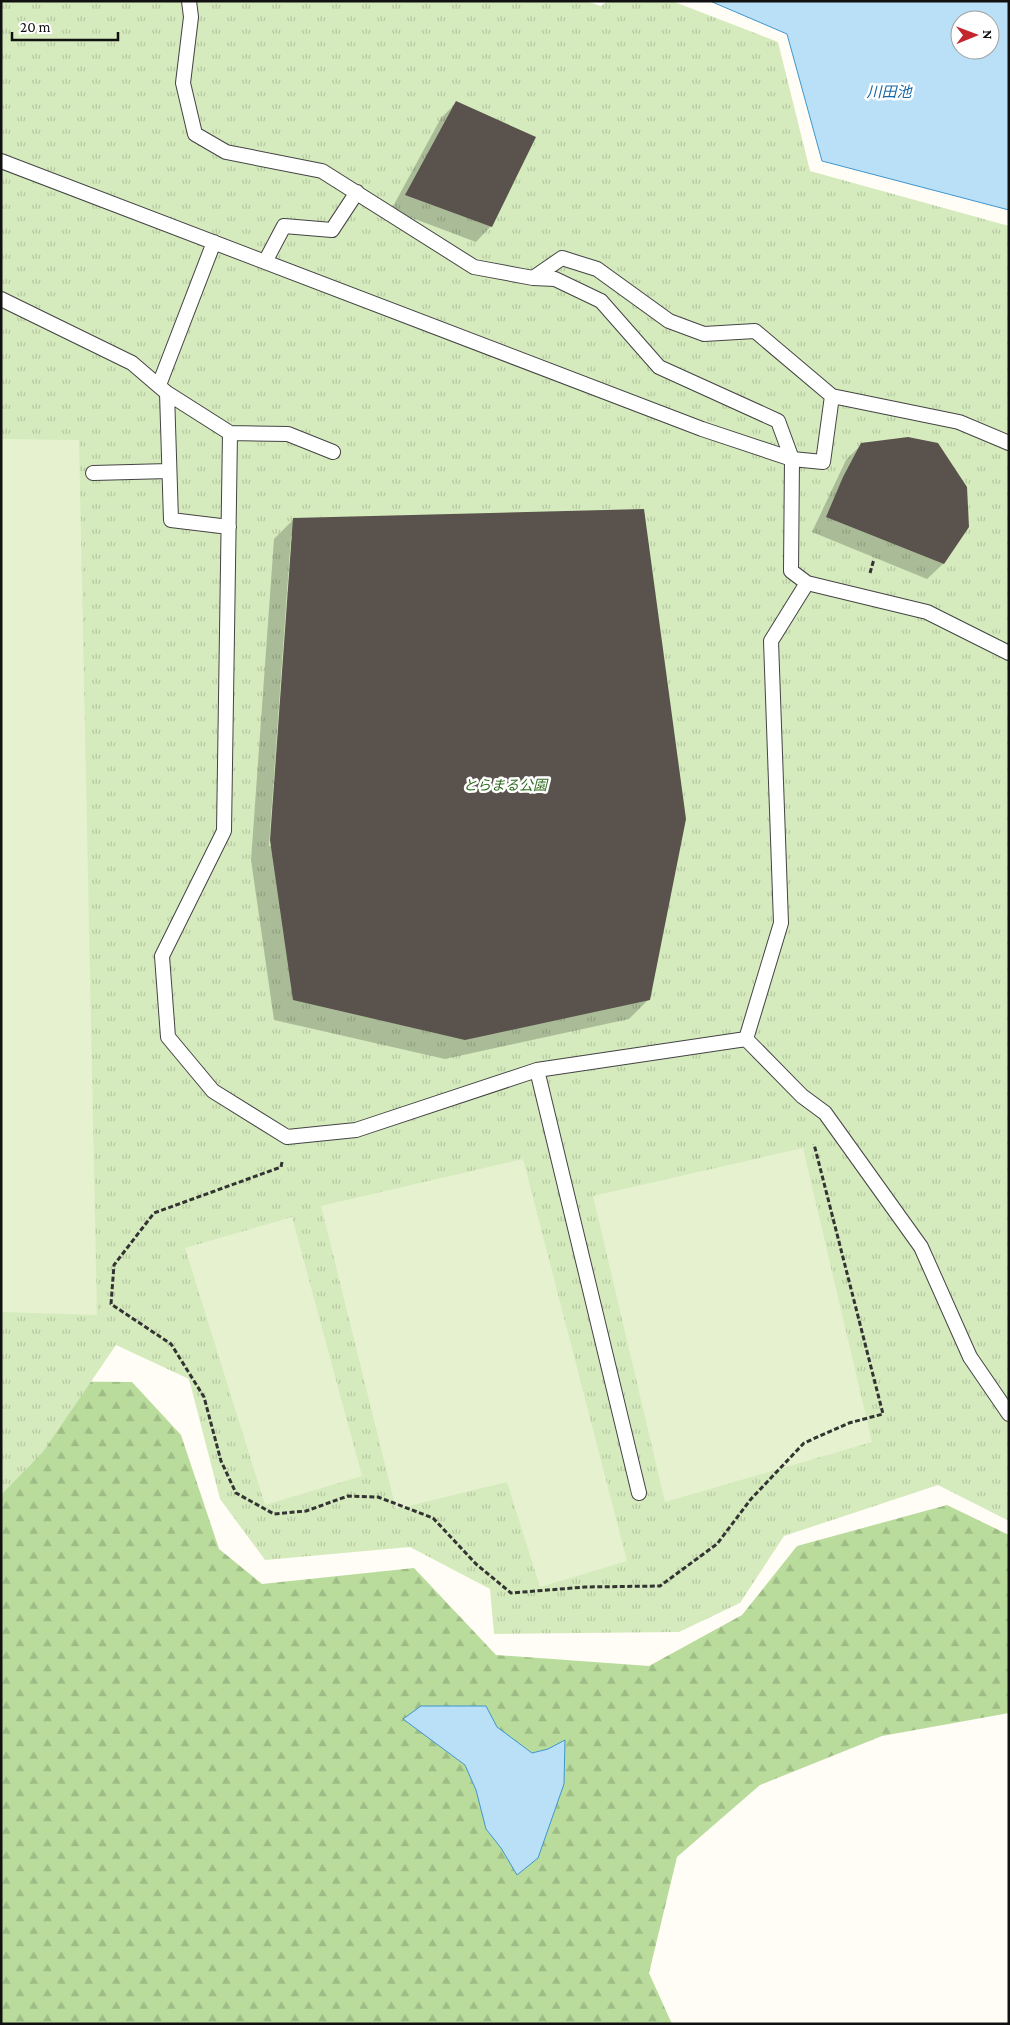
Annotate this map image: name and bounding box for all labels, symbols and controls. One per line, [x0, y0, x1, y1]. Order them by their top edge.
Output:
scale bar [12, 10, 119, 42]
north arrow [950, 10, 1000, 60]
text: 20 m [20, 19, 51, 35]
text: N [980, 30, 996, 40]
water label: 川田池 [866, 84, 913, 100]
park label: とらまる公園 [463, 777, 549, 793]

